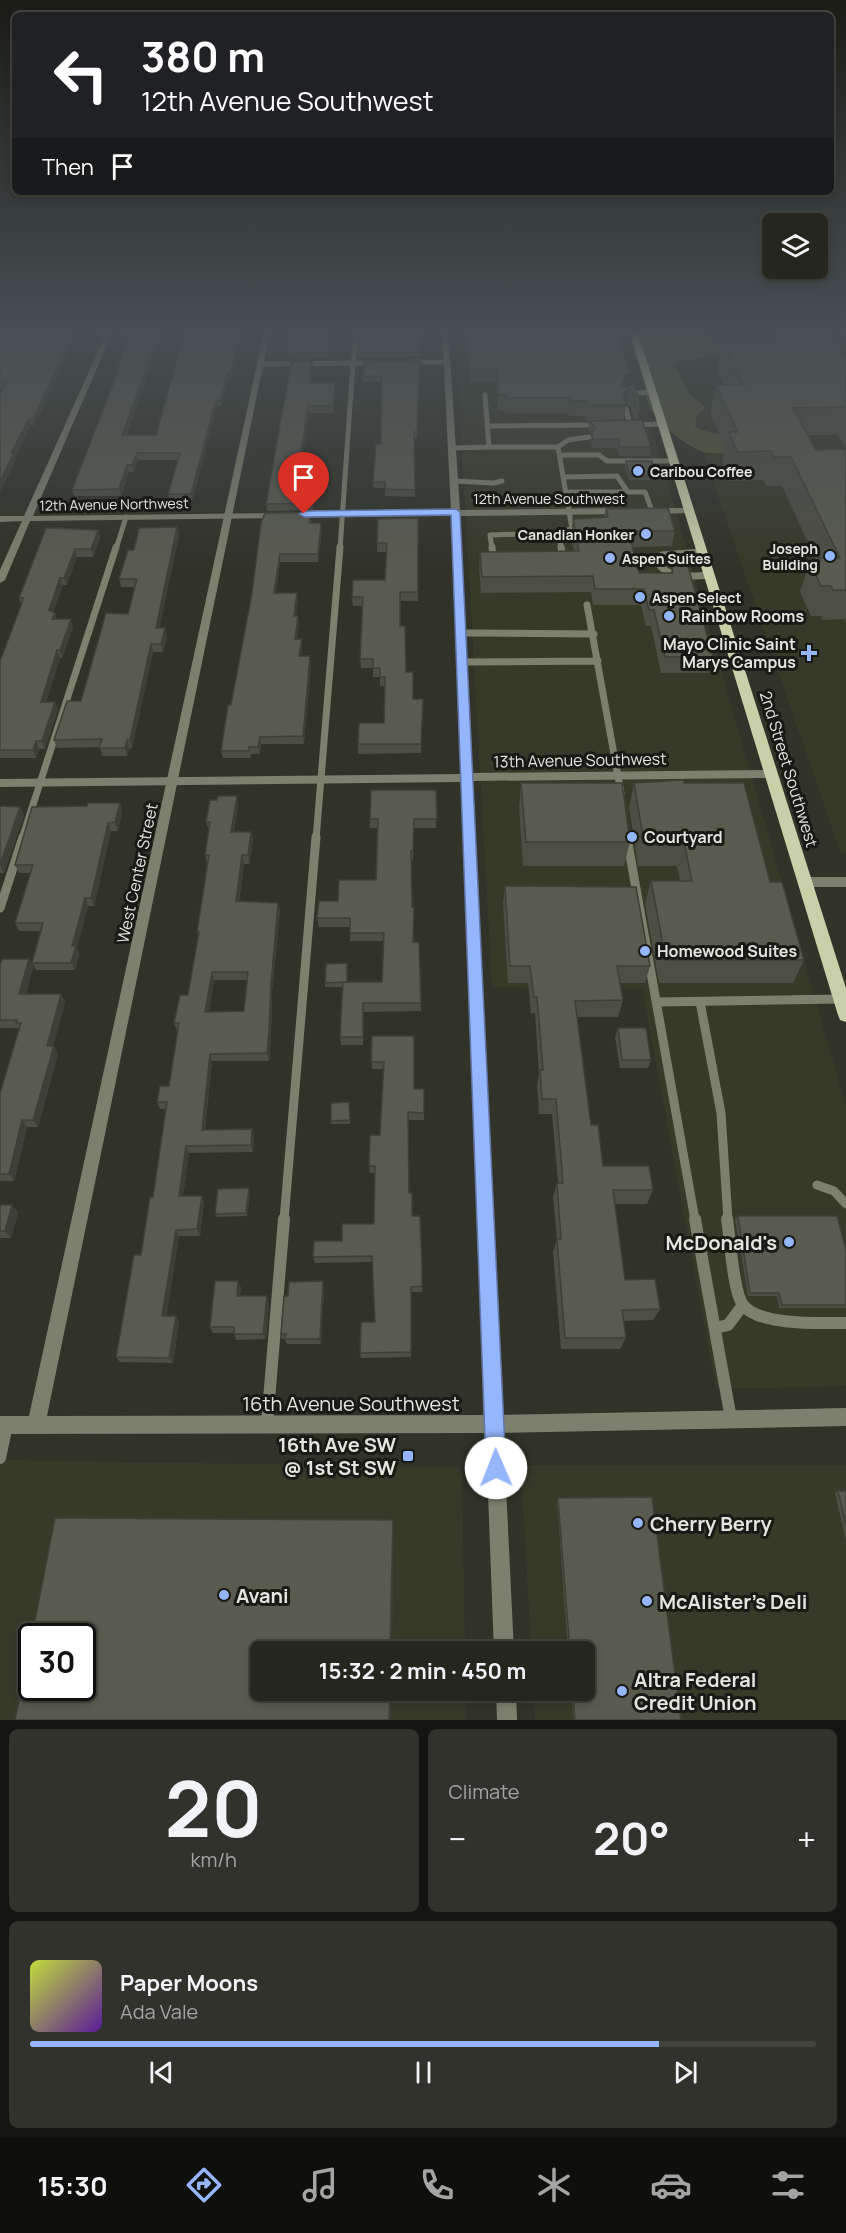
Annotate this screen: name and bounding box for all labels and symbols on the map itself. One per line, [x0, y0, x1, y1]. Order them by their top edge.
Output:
pin [278, 452, 329, 514]
place label: Caribou Coffee [650, 462, 752, 481]
marker: Caribou Coffee [631, 464, 645, 478]
street label: 12th Avenue Southwest [473, 489, 625, 508]
street label: 12th Avenue Northwest [39, 493, 189, 515]
place label: Canadian Honker [518, 525, 634, 544]
marker: Canadian Honker [639, 527, 653, 541]
place label: Joseph Building [763, 539, 818, 574]
place label: Aspen Suites [622, 549, 711, 568]
marker: Joseph Building [823, 549, 837, 563]
marker: Aspen Suites [603, 551, 617, 565]
place label: Aspen Select [652, 588, 741, 607]
marker: Aspen Select [633, 590, 647, 604]
place label: Rainbow Rooms [681, 605, 804, 627]
marker: Rainbow Rooms [662, 609, 676, 623]
place label: Mayo Clinic Saint Marys Campus [663, 633, 796, 673]
marker: Mayo Clinic Saint Marys Campus [800, 644, 818, 662]
street label: 2nd Street Southwest [755, 688, 823, 850]
street label: 13th Avenue Southwest [493, 747, 667, 773]
street label: West Center Street [111, 801, 163, 945]
place label: Courtyard [644, 826, 723, 848]
marker: Courtyard [625, 830, 639, 844]
place label: Homewood Suites [657, 940, 797, 962]
marker: Homewood Suites [638, 944, 652, 958]
place label: McDonald's [666, 1229, 777, 1256]
marker: McDonald's [782, 1235, 796, 1249]
street label: 16th Avenue Southwest [242, 1390, 460, 1417]
place label: 16th Ave SW @ 1st St SW [278, 1431, 396, 1481]
position arrow [464, 1436, 528, 1500]
marker: 16th Ave SW @ 1st St SW [401, 1449, 415, 1463]
place label: Cherry Berry [650, 1510, 772, 1537]
marker: Cherry Berry [631, 1516, 645, 1530]
place label: Avani [236, 1582, 289, 1609]
marker: Avani [217, 1588, 231, 1602]
place label: McAlister's Deli [659, 1588, 807, 1615]
marker: McAlister's Deli [640, 1594, 654, 1608]
speed limit sign: 30 [18, 1623, 96, 1701]
place label: Altra Federal Credit Union [634, 1666, 757, 1716]
marker: Altra Federal Credit Union [615, 1684, 629, 1698]

